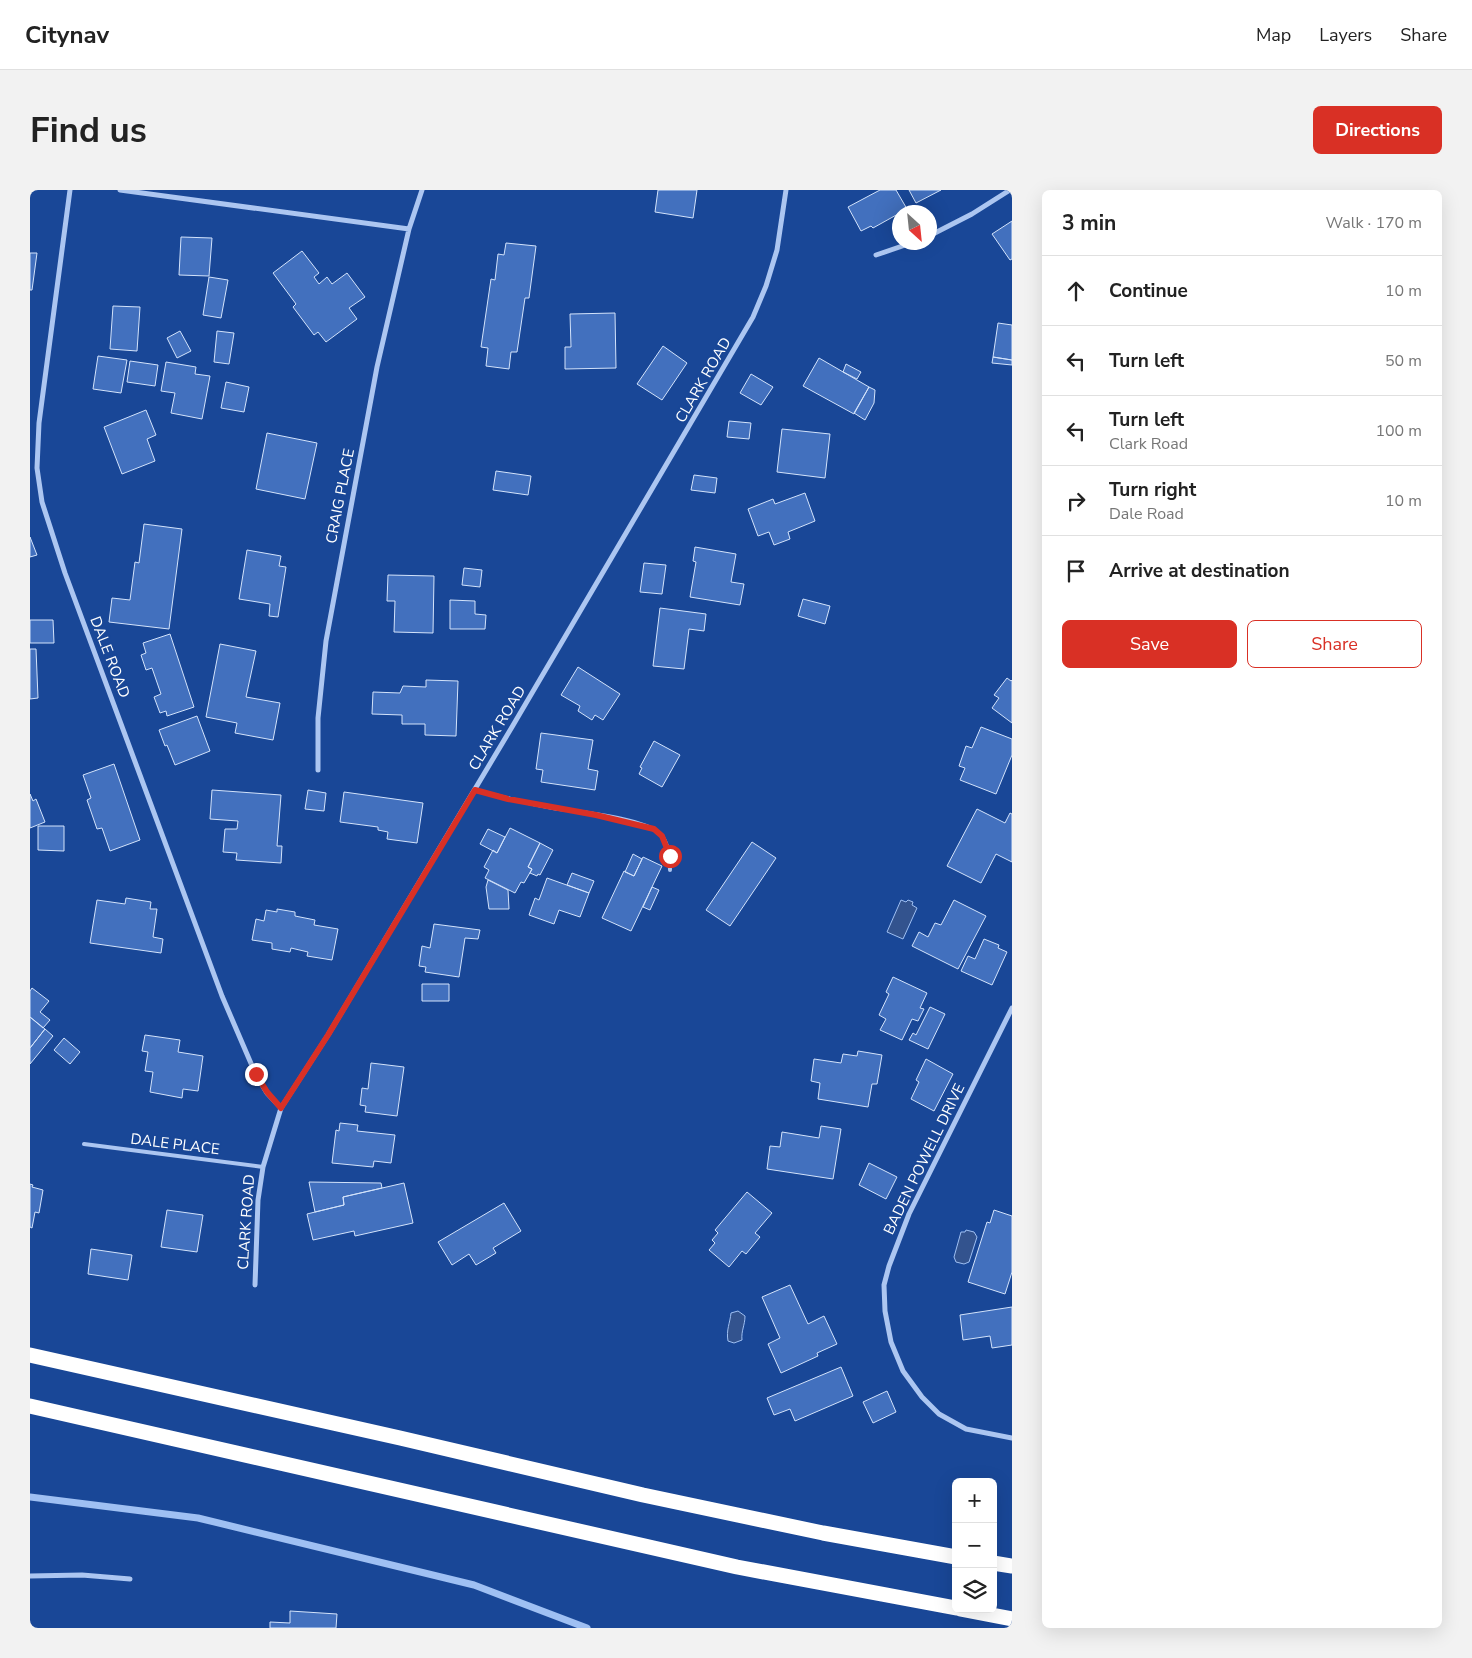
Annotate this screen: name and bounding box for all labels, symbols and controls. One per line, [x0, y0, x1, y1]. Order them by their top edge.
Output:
text: Citynav [25, 19, 109, 51]
text: Map [1256, 23, 1291, 47]
text: Layers [1319, 23, 1372, 47]
text: Share [1400, 23, 1447, 47]
button: Directions [1313, 106, 1442, 154]
text: Find us [30, 107, 147, 154]
north arrow [892, 205, 937, 250]
text: 3 min [1062, 209, 1116, 237]
text: Walk · 170 m [1326, 212, 1422, 234]
icon: ahead [1062, 277, 1090, 305]
text: Continue [1109, 278, 1188, 304]
text: 10 m [1385, 280, 1422, 302]
street label: CLARK ROAD [670, 334, 736, 426]
icon: left [1062, 347, 1090, 375]
text: Turn left [1109, 348, 1184, 374]
text: 50 m [1385, 350, 1422, 372]
text: Turn left [1109, 407, 1184, 433]
icon: left [1062, 417, 1090, 445]
text: 100 m [1375, 420, 1422, 442]
text: Clark Road [1109, 433, 1188, 455]
street label: CRAIG PLACE [321, 447, 359, 545]
text: Turn right [1109, 477, 1196, 503]
icon: right [1062, 487, 1090, 515]
text: 10 m [1385, 490, 1422, 512]
text: Dale Road [1109, 503, 1184, 525]
icon: arrive [1062, 557, 1090, 585]
text: Arrive at destination [1109, 558, 1290, 584]
street label: DALE ROAD [85, 613, 135, 701]
button: Save [1062, 620, 1237, 668]
button: Share [1247, 620, 1422, 668]
street label: CLARK ROAD [464, 682, 530, 774]
route start [659, 845, 682, 868]
route end [245, 1063, 268, 1086]
street label: BADEN POWELL DRIVE [879, 1080, 969, 1238]
street label: DALE PLACE [129, 1129, 221, 1159]
street label: CLARK ROAD [233, 1174, 259, 1270]
map controls [952, 1478, 997, 1613]
button: + [952, 1478, 997, 1523]
button: − [952, 1523, 997, 1568]
button: layers [952, 1568, 997, 1613]

